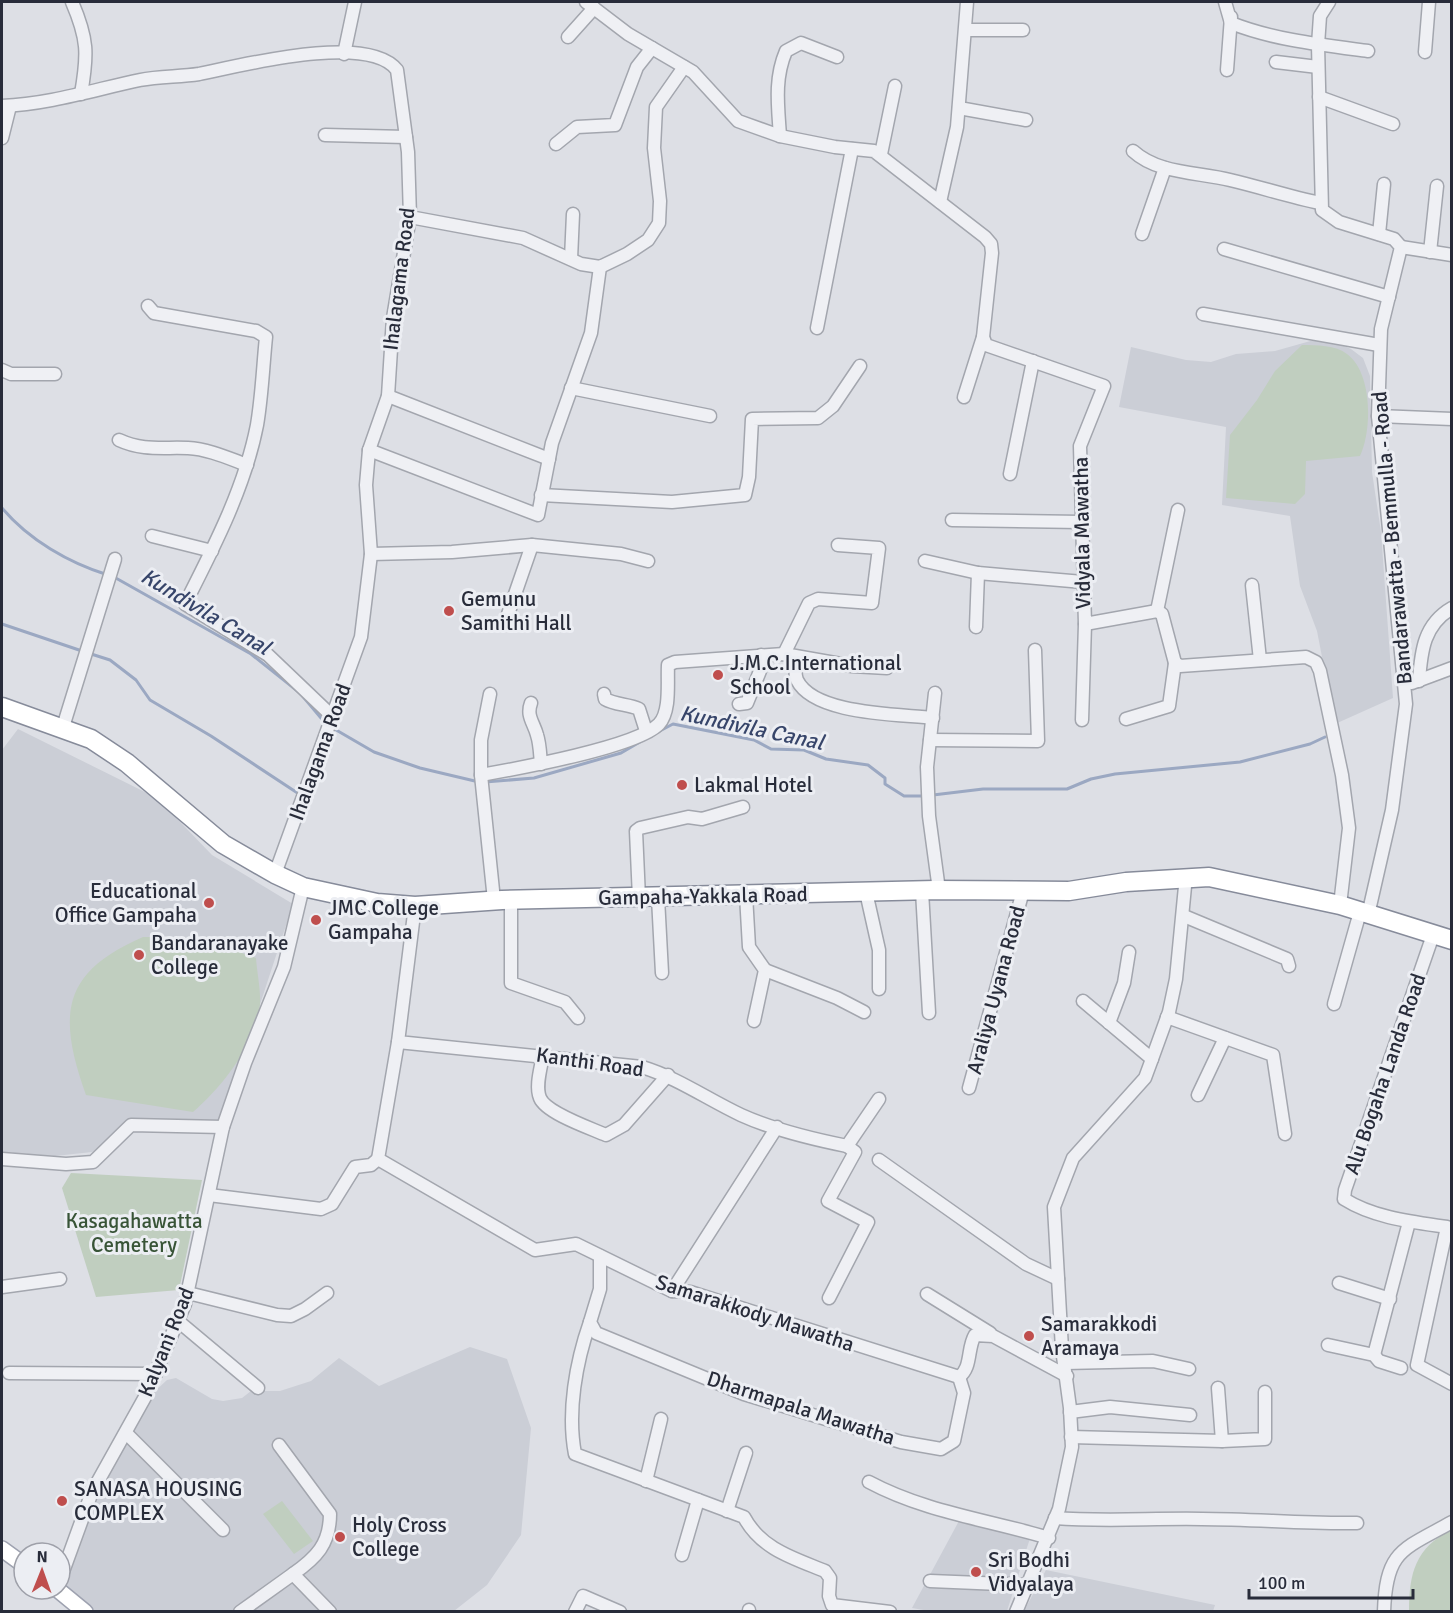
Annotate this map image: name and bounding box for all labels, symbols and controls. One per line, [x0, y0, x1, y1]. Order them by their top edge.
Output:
street label: Ihalagama Road [377, 206, 421, 352]
street label: Bandarawatta - Bemmulla - Road [1366, 390, 1418, 686]
street label: Vidyala Mawatha [1068, 456, 1096, 610]
water label: Kundivila Canal [136, 562, 277, 661]
place label: Gemunu Samithi Hall [461, 586, 572, 636]
marker: Gemunu Samithi Hall [442, 604, 456, 618]
place label: J.M.C.International School [730, 650, 902, 700]
marker: J.M.C.International School [711, 668, 725, 682]
street label: Ihalagama Road [283, 680, 357, 824]
water label: Kundivila Canal [678, 699, 828, 756]
place label: Lakmal Hotel [694, 772, 813, 798]
marker: Lakmal Hotel [675, 778, 689, 792]
place label: Educational Office Gampaha [55, 878, 197, 928]
street label: Gampaha-Yakkala Road [598, 881, 808, 911]
place label: JMC College Gampaha [328, 895, 439, 945]
marker: Educational Office Gampaha [202, 896, 216, 910]
street label: Araliya Uyana Road [961, 903, 1031, 1077]
marker: JMC College Gampaha [309, 913, 323, 927]
place label: Bandaranayake College [151, 930, 288, 980]
marker: Bandaranayake College [132, 948, 146, 962]
street label: Alu Bogaha Landa Road [1338, 970, 1432, 1178]
street label: Kanthi Road [534, 1042, 646, 1082]
park label: Kasagahawatta Cemetery [65, 1208, 203, 1258]
street label: Samarakkody Mawatha [652, 1269, 858, 1357]
street label: Kalyani Road [132, 1283, 200, 1401]
place label: Samarakkodi Aramaya [1041, 1311, 1157, 1361]
marker: Samarakkodi Aramaya [1022, 1329, 1036, 1343]
street label: Dharmapala Mawatha [704, 1365, 898, 1451]
place label: SANASA HOUSING COMPLEX [74, 1476, 242, 1526]
marker: SANASA HOUSING COMPLEX [55, 1494, 69, 1508]
place label: Holy Cross College [352, 1512, 447, 1562]
marker: Holy Cross College [333, 1530, 347, 1544]
north arrow [12, 1541, 72, 1601]
text: N [37, 1547, 48, 1567]
place label: Sri Bodhi Vidyalaya [988, 1547, 1074, 1597]
scale bar [1249, 1562, 1412, 1600]
marker: Sri Bodhi Vidyalaya [969, 1565, 983, 1579]
text: 100 m [1258, 1572, 1305, 1594]

